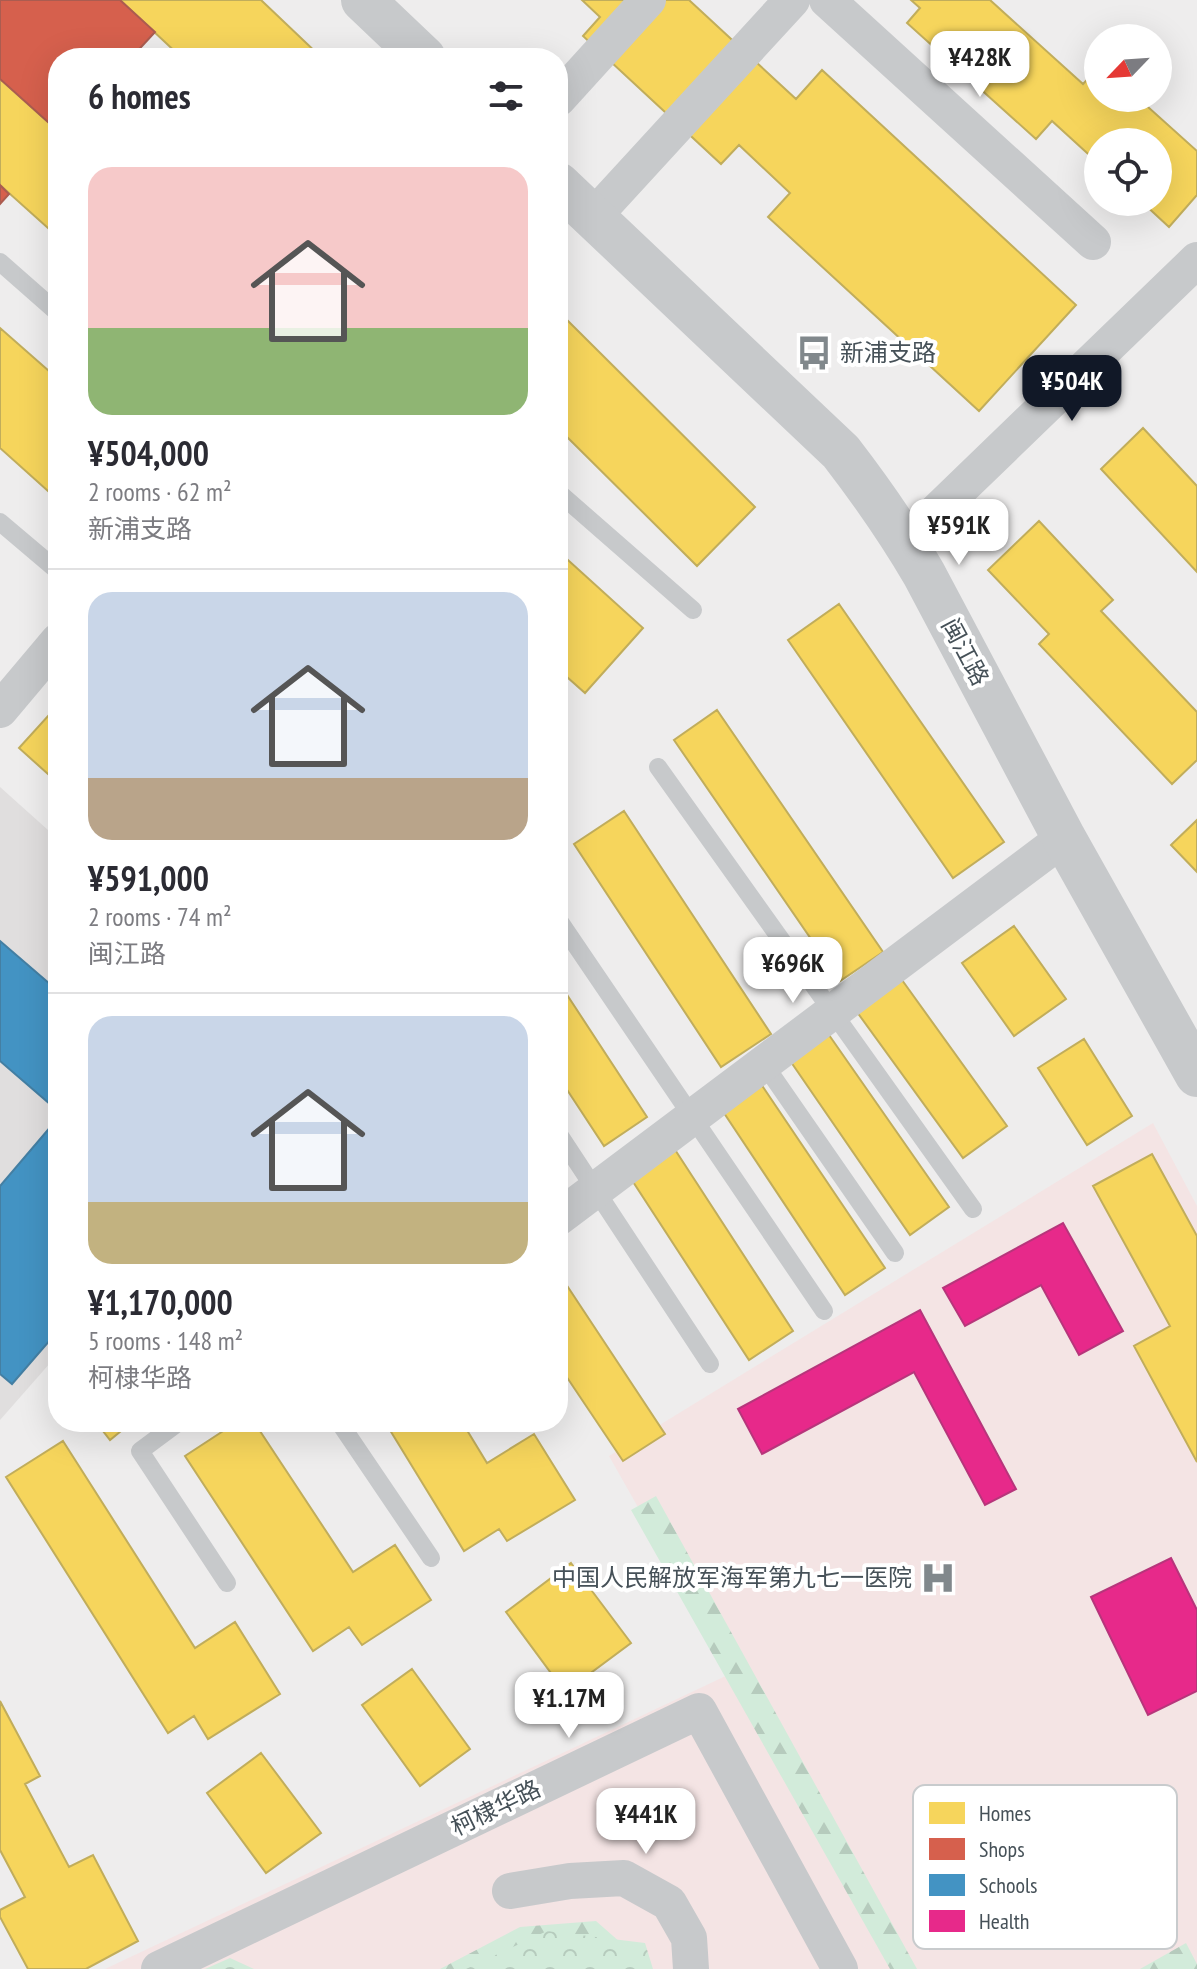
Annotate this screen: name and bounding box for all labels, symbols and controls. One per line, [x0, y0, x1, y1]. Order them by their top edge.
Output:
north arrow [1084, 24, 1172, 112]
map controls [1084, 24, 1172, 216]
pin: ¥428K [924, 31, 1036, 99]
text: ¥428K [948, 40, 1012, 73]
text: 6 homes [88, 74, 191, 118]
icon: filters [484, 74, 528, 118]
button: locate [1084, 128, 1172, 216]
icon: home [236, 219, 380, 363]
bus stop icon: 新浦支路 [795, 334, 833, 372]
place label: 新浦支路 [840, 337, 936, 368]
pin: ¥504K [1016, 355, 1128, 423]
text: ¥504K [1040, 364, 1104, 397]
text: ¥504,000 [88, 431, 209, 475]
text: 2 rooms · 62 m² [88, 475, 232, 508]
pin: ¥591K [903, 499, 1015, 567]
text: ¥591K [927, 508, 991, 541]
text: 新浦支路 [88, 512, 192, 545]
street label: 闽江路 [935, 613, 996, 691]
icon: home [236, 644, 380, 788]
text: ¥591,000 [88, 856, 209, 900]
text: 2 rooms · 74 m² [88, 900, 232, 933]
text: 闽江路 [88, 937, 166, 970]
pin: ¥696K [737, 937, 849, 1005]
text: ¥696K [761, 946, 825, 979]
icon: home [236, 1068, 380, 1212]
text: ¥1,170,000 [88, 1280, 233, 1324]
text: 5 rooms · 148 m² [88, 1324, 243, 1357]
text: 柯棣华路 [88, 1361, 192, 1394]
hospital icon: 中国人民解放军海军第九七一医院 [919, 1559, 957, 1597]
place label: 中国人民解放军海军第九七一医院 [552, 1562, 912, 1593]
pin: ¥1.17M [504, 1672, 634, 1740]
text: ¥1.17M [533, 1681, 605, 1714]
street label: 柯棣华路 [446, 1773, 546, 1843]
legend [913, 1785, 1177, 1949]
pin: ¥441K [590, 1788, 702, 1856]
text: ¥441K [614, 1797, 678, 1830]
text: Homes [979, 1799, 1031, 1827]
text: Shops [979, 1835, 1025, 1863]
text: Schools [979, 1871, 1038, 1899]
text: Health [979, 1907, 1030, 1935]

